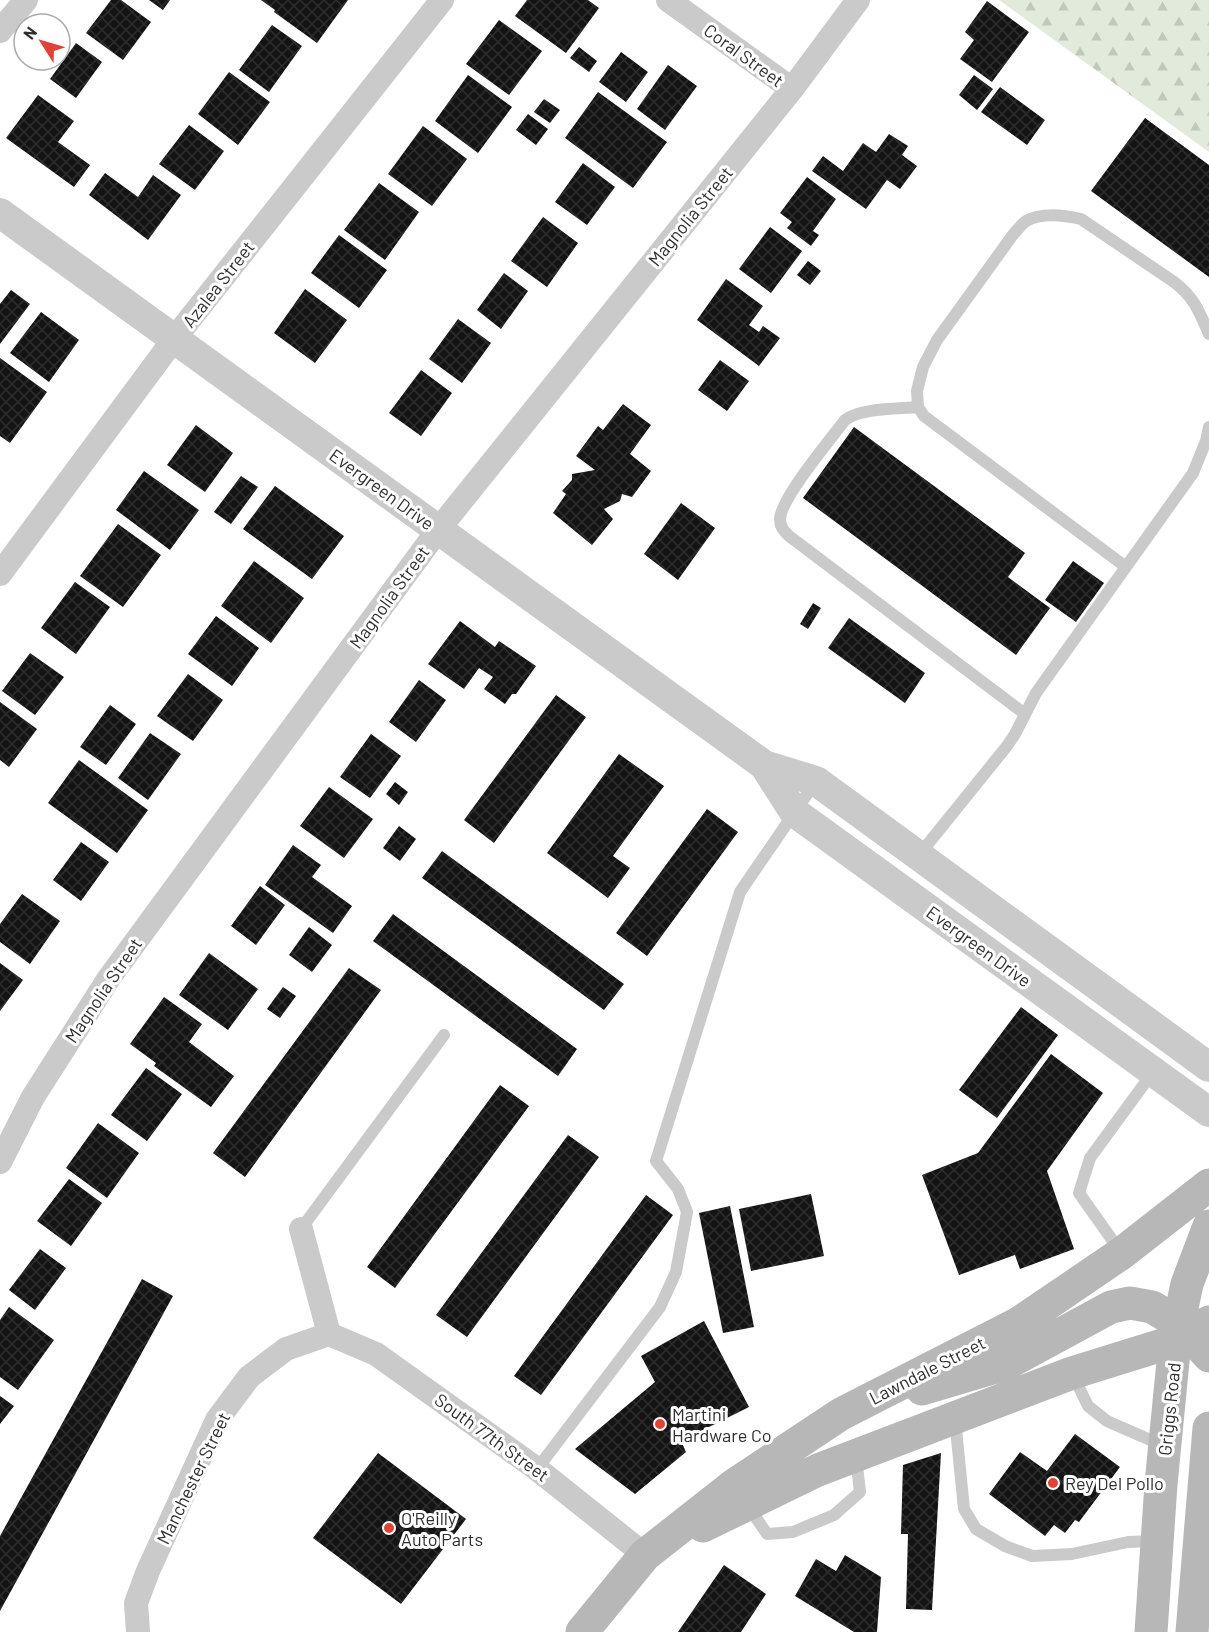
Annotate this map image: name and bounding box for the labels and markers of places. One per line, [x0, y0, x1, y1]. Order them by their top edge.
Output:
place label: Martini Hardware Co [672, 1403, 772, 1446]
marker: Martini Hardware Co [653, 1417, 667, 1431]
place label: Rey Del Pollo [1065, 1472, 1164, 1494]
marker: Rey Del Pollo [1046, 1476, 1060, 1490]
place label: O'Reilly Auto Parts [401, 1507, 483, 1550]
marker: O'Reilly Auto Parts [382, 1521, 396, 1535]

